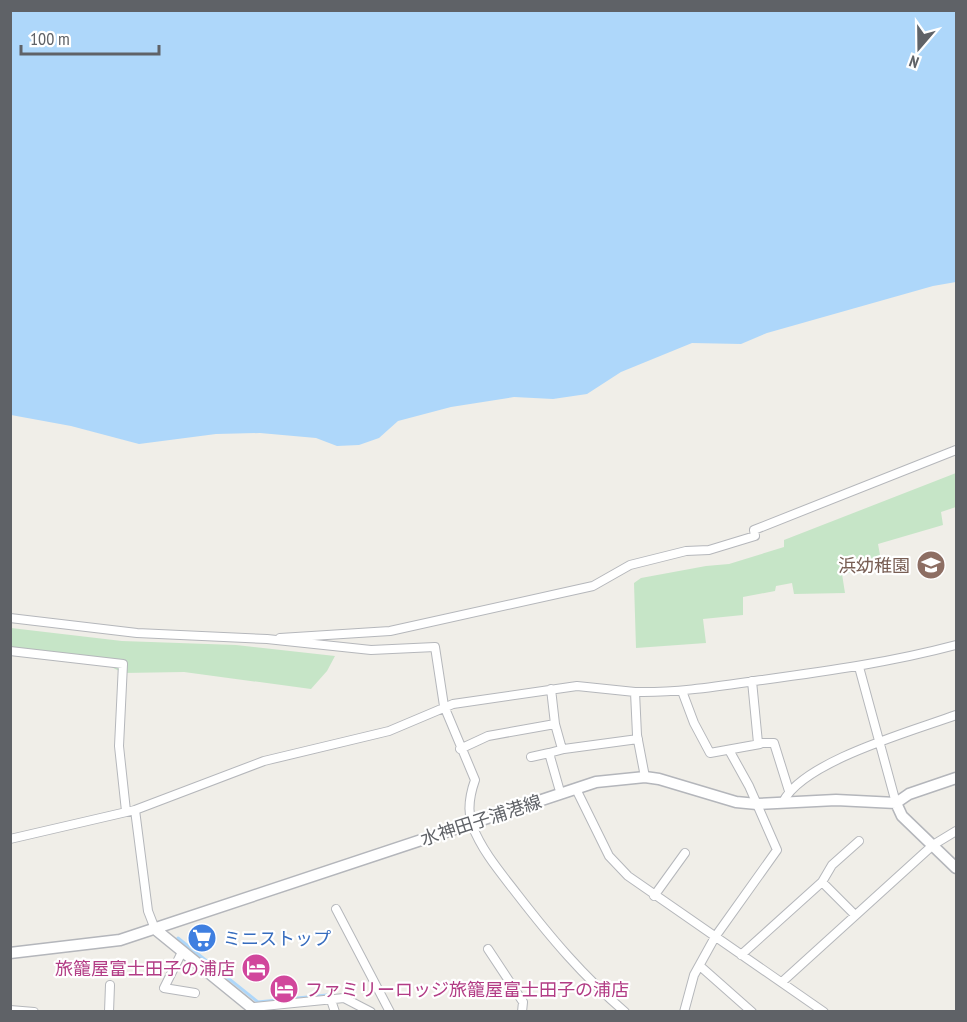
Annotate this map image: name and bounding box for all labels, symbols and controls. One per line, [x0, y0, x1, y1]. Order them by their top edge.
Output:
scale bar [21, 18, 159, 56]
north arrow [889, 18, 949, 78]
text: 100 m [30, 27, 70, 50]
text: N [906, 51, 921, 73]
school or university icon: 浜幼稚園 [915, 549, 947, 581]
place label: 浜幼稚園 [838, 554, 910, 577]
street label: 水神田子浦港線 [418, 790, 544, 850]
supermarket icon: ミニストップ [186, 922, 218, 954]
place label: ミニストップ [223, 927, 331, 950]
hotel icon: 旅籠屋富士田子の浦店 [240, 952, 272, 984]
place label: 旅籠屋富士田子の浦店 [55, 957, 235, 980]
hotel icon: ファミリーロッジ旅籠屋富士田子の浦店 [268, 973, 300, 1005]
place label: ファミリーロッジ旅籠屋富士田子の浦店 [305, 978, 629, 1001]

